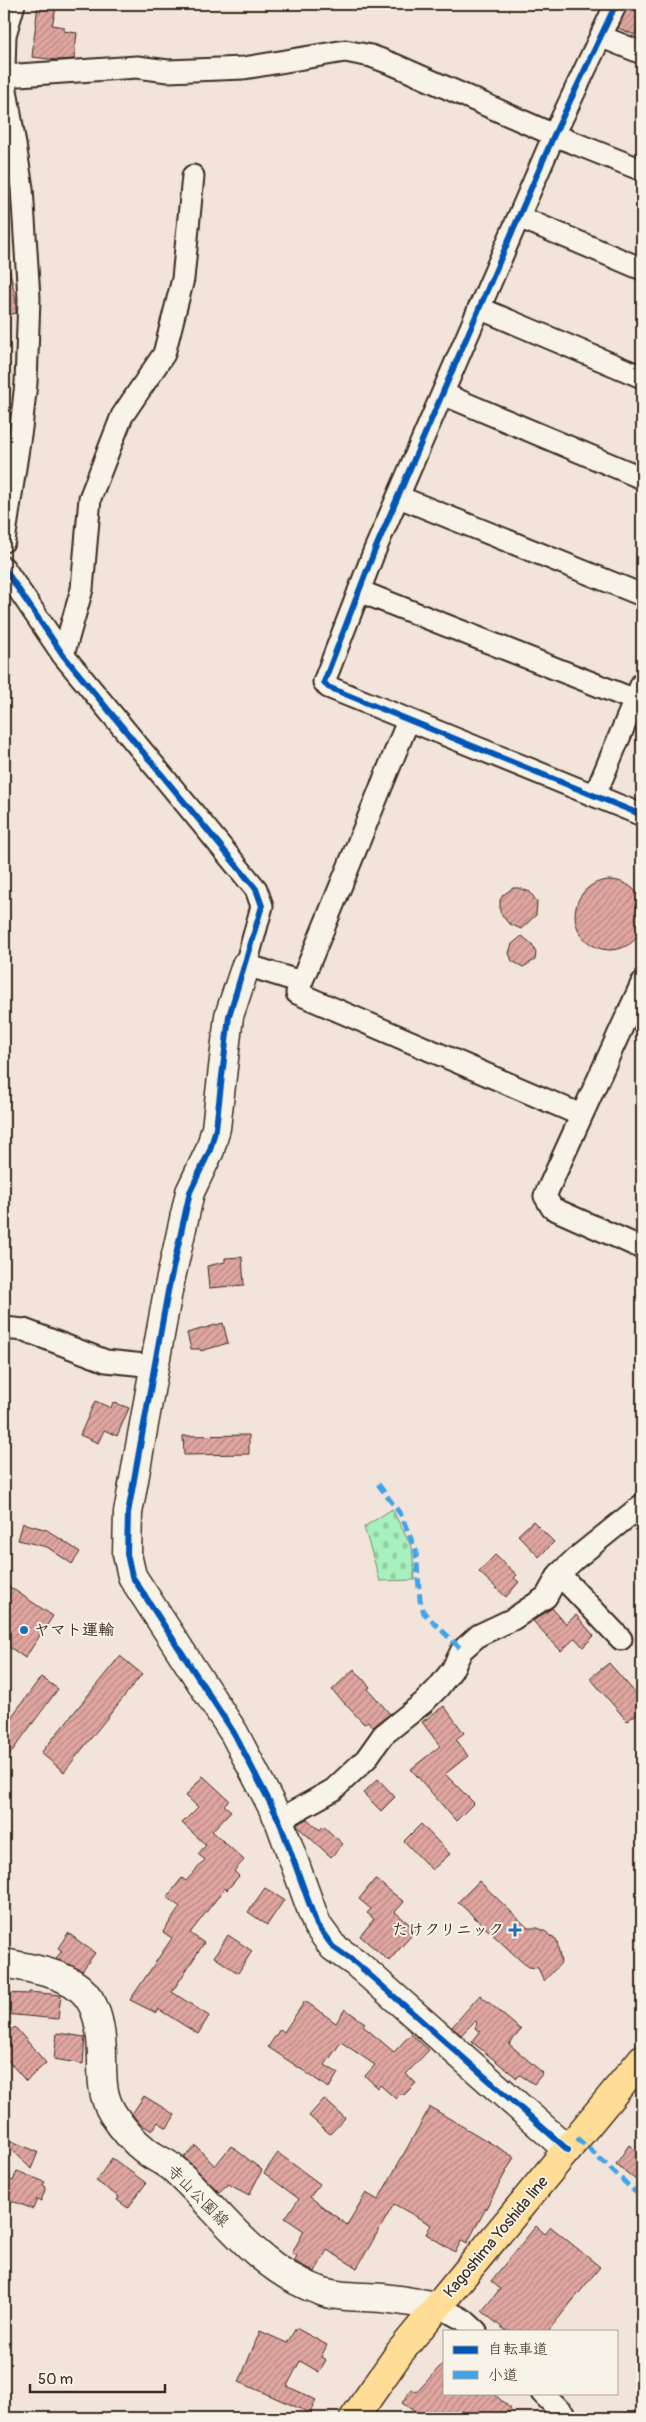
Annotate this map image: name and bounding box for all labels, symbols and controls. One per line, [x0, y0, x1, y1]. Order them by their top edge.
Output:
place label: ヤマト運輸 [34, 1620, 115, 1640]
marker: ヤマト運輸 [18, 1624, 30, 1636]
place label: たけクリニック [392, 1920, 504, 1940]
marker: たけクリニック [508, 1923, 522, 1937]
street label: 寺山公園線 [163, 2161, 233, 2231]
street label: Kagoshima Yoshida line [439, 2172, 553, 2302]
legend [443, 2330, 618, 2394]
text: 自転車道 [488, 2340, 548, 2359]
scale bar [30, 2362, 165, 2394]
text: 小道 [488, 2366, 518, 2385]
text: 50 m [38, 2370, 73, 2389]

